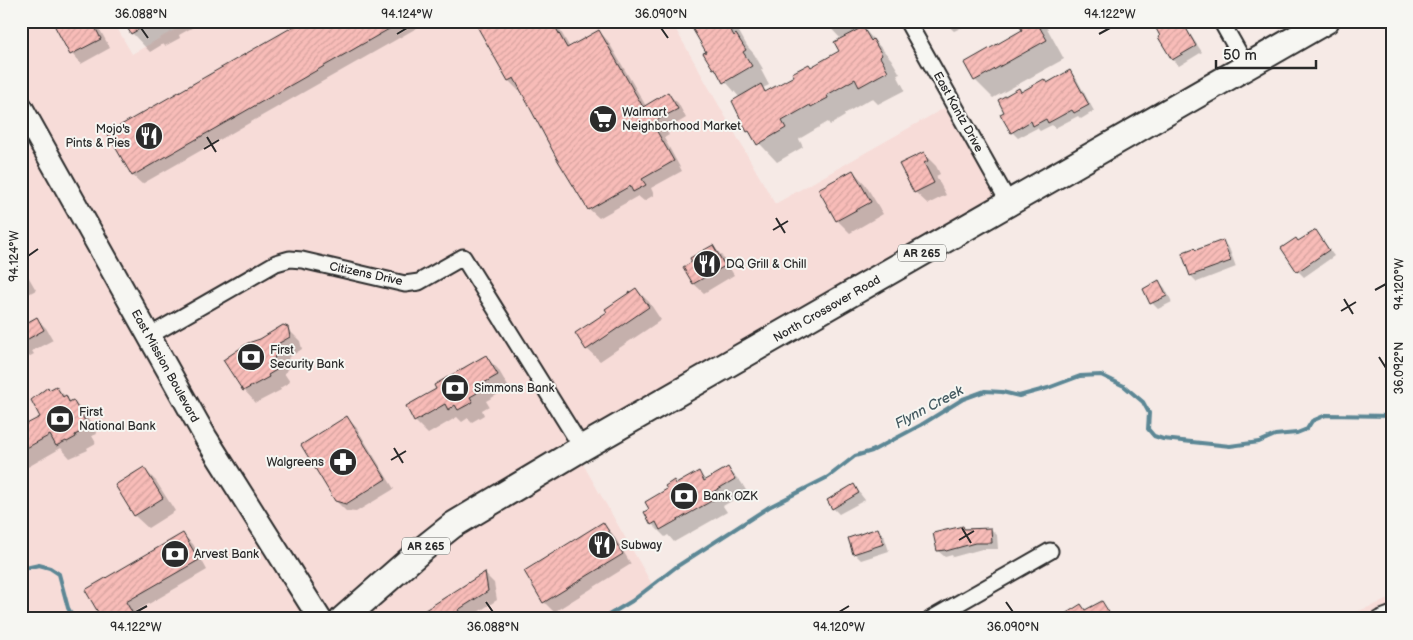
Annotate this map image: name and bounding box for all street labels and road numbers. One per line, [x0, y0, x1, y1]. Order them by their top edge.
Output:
street label: East Kantz Drive [930, 69, 986, 155]
road number: AR 265 [898, 244, 946, 262]
street label: Citizens Drive [328, 259, 404, 289]
street label: North Crossover Road [771, 272, 883, 346]
street label: East Mission Boulevard [128, 307, 202, 425]
road number: AR 265 [402, 538, 450, 554]

